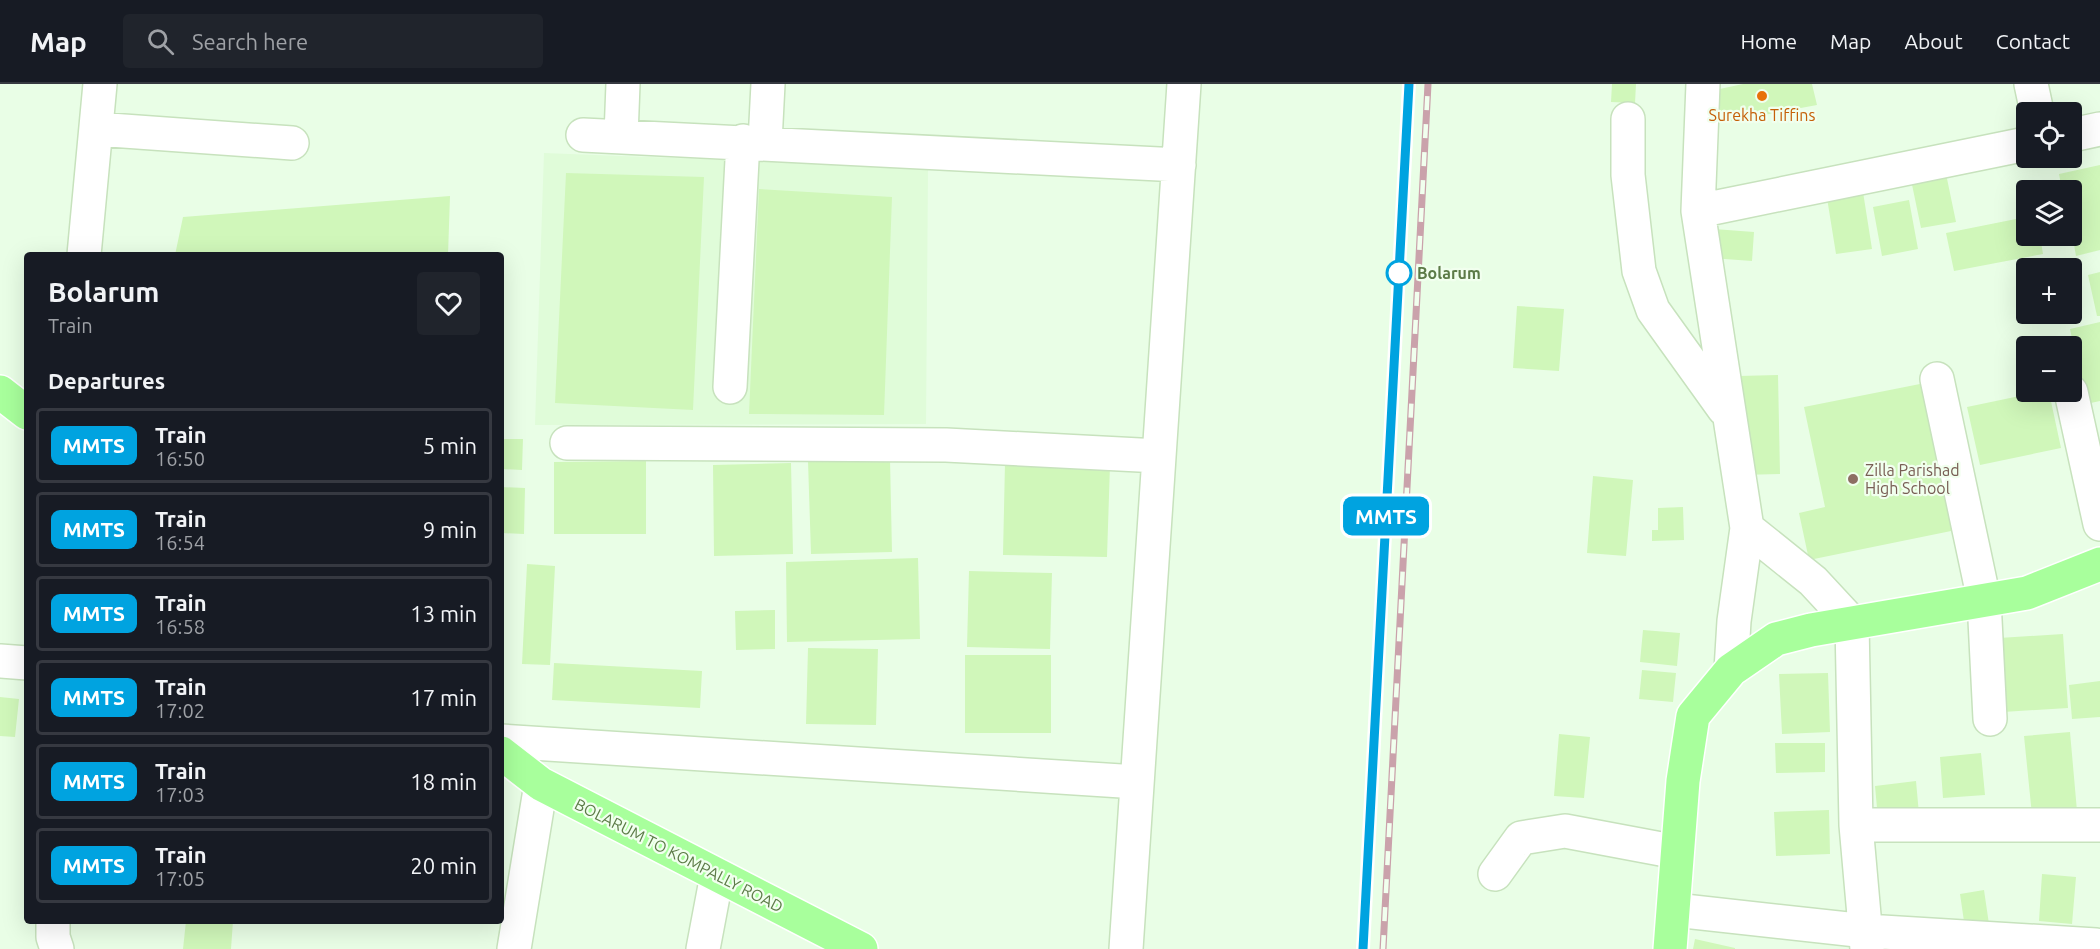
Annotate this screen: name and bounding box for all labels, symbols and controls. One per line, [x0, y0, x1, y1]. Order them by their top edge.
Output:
search box [123, 14, 543, 68]
icon: search [144, 25, 177, 58]
text: Map [30, 26, 87, 57]
text: Search here [192, 29, 308, 54]
text: Home [1740, 29, 1797, 53]
text: Map [1830, 29, 1871, 53]
text: About [1904, 29, 1963, 53]
text: Contact [1996, 29, 2070, 53]
marker: Surekha Tiffins [1755, 89, 1769, 103]
map controls [2016, 102, 2082, 402]
button: locate [2016, 102, 2082, 168]
place label: Surekha Tiffins [1709, 106, 1815, 124]
button: layers [2016, 180, 2082, 246]
button: + [2016, 258, 2082, 324]
marker: Bolarum [1386, 260, 1412, 286]
place label: Bolarum [1417, 264, 1481, 282]
button: heart [417, 272, 480, 335]
text: Bolarum [48, 276, 159, 307]
text: Train [48, 314, 93, 337]
button: − [2016, 336, 2082, 402]
text: Departures [48, 368, 165, 393]
text: Train [155, 422, 207, 447]
text: MMTS [63, 433, 125, 457]
text: 5 min [423, 433, 477, 458]
text: 16:50 [155, 447, 205, 470]
place label: Zilla Parishad High School [1865, 461, 1960, 497]
marker: Zilla Parishad High School [1846, 472, 1860, 486]
line badge: MMTS [1344, 496, 1428, 536]
text: MMTS [1355, 504, 1417, 528]
text: Train [155, 506, 207, 531]
text: MMTS [63, 517, 125, 541]
text: 9 min [423, 517, 477, 542]
text: 16:54 [155, 531, 205, 554]
text: Train [155, 590, 207, 615]
text: MMTS [63, 601, 125, 625]
text: 13 min [410, 601, 477, 626]
text: 16:58 [155, 615, 205, 638]
text: Train [155, 674, 207, 699]
text: MMTS [63, 685, 125, 709]
text: 17 min [410, 685, 477, 710]
text: 17:02 [155, 699, 205, 722]
text: Train [155, 758, 207, 783]
text: MMTS [63, 769, 125, 793]
text: 18 min [410, 769, 477, 794]
text: 17:03 [155, 783, 205, 806]
street label: BOLARUM TO KOMPALLY ROAD [572, 795, 786, 915]
text: Train [155, 842, 207, 867]
text: MMTS [63, 853, 125, 877]
text: 20 min [410, 853, 477, 878]
text: 17:05 [155, 867, 205, 890]

